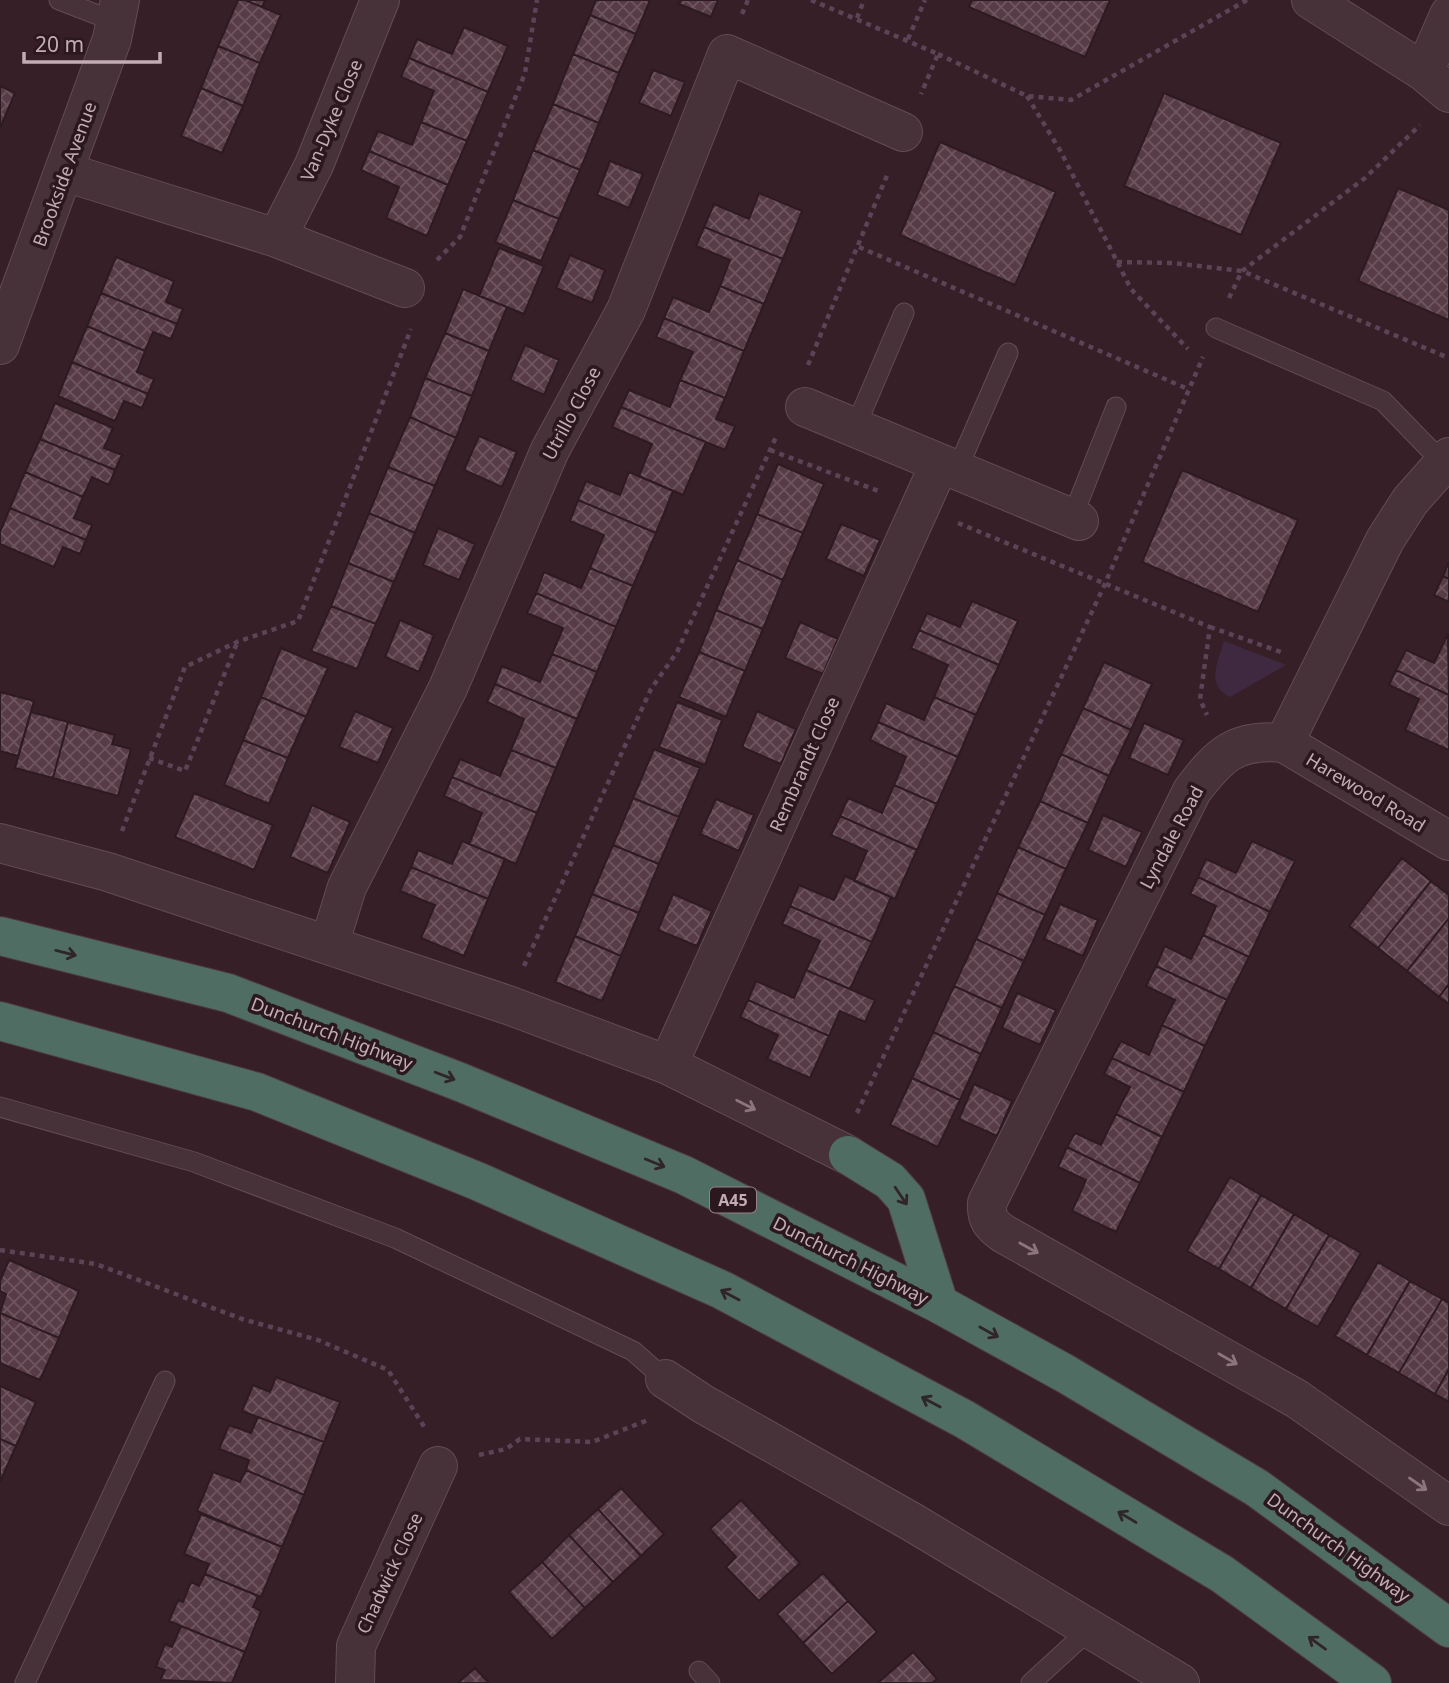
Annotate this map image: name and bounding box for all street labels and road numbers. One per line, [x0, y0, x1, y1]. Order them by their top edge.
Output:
street label: Van-Dyke Close [295, 56, 367, 184]
street label: Brookside Avenue [27, 98, 101, 250]
street label: Utrillo Close [536, 362, 606, 464]
street label: Rembrandt Close [763, 693, 845, 835]
street label: Harewood Road [1302, 747, 1430, 837]
street label: Lyndale Road [1134, 781, 1208, 893]
street label: Dunchurch Highway [248, 991, 417, 1075]
road number: A45 [710, 1188, 756, 1212]
street label: Dunchurch Highway [769, 1210, 934, 1310]
street label: Dunchurch Highway [1263, 1487, 1416, 1608]
street label: Chadwick Close [350, 1509, 428, 1637]

